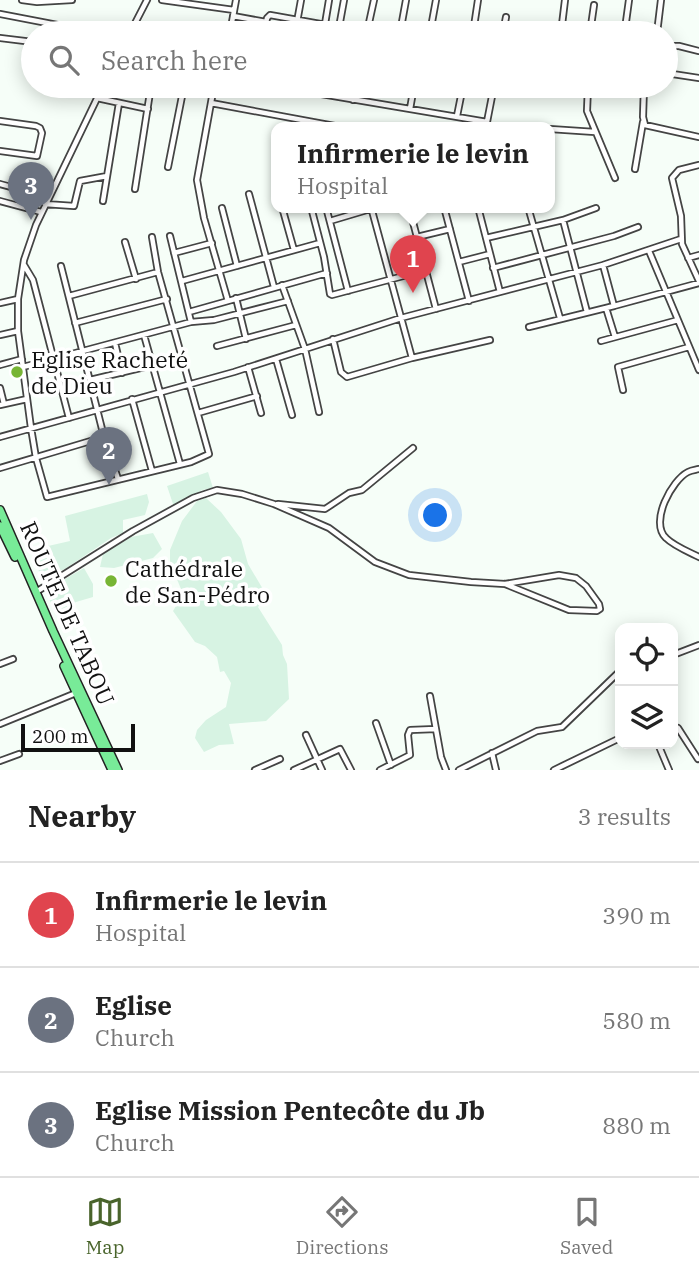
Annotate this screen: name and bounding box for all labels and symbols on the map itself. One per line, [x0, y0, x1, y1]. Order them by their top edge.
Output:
pin: 3 [8, 162, 54, 220]
pin: 1 [390, 235, 436, 293]
place label: Eglise Racheté de Dieu [31, 344, 188, 400]
marker: Eglise Racheté de Dieu [9, 364, 25, 380]
pin: 2 [86, 427, 132, 485]
your location [418, 498, 452, 532]
street label: ROUTE DE TABOU [14, 516, 122, 710]
place label: Cathédrale de San-Pédro [125, 553, 270, 609]
marker: Cathédrale de San-Pédro [103, 573, 119, 589]
scale bar [21, 721, 135, 753]

